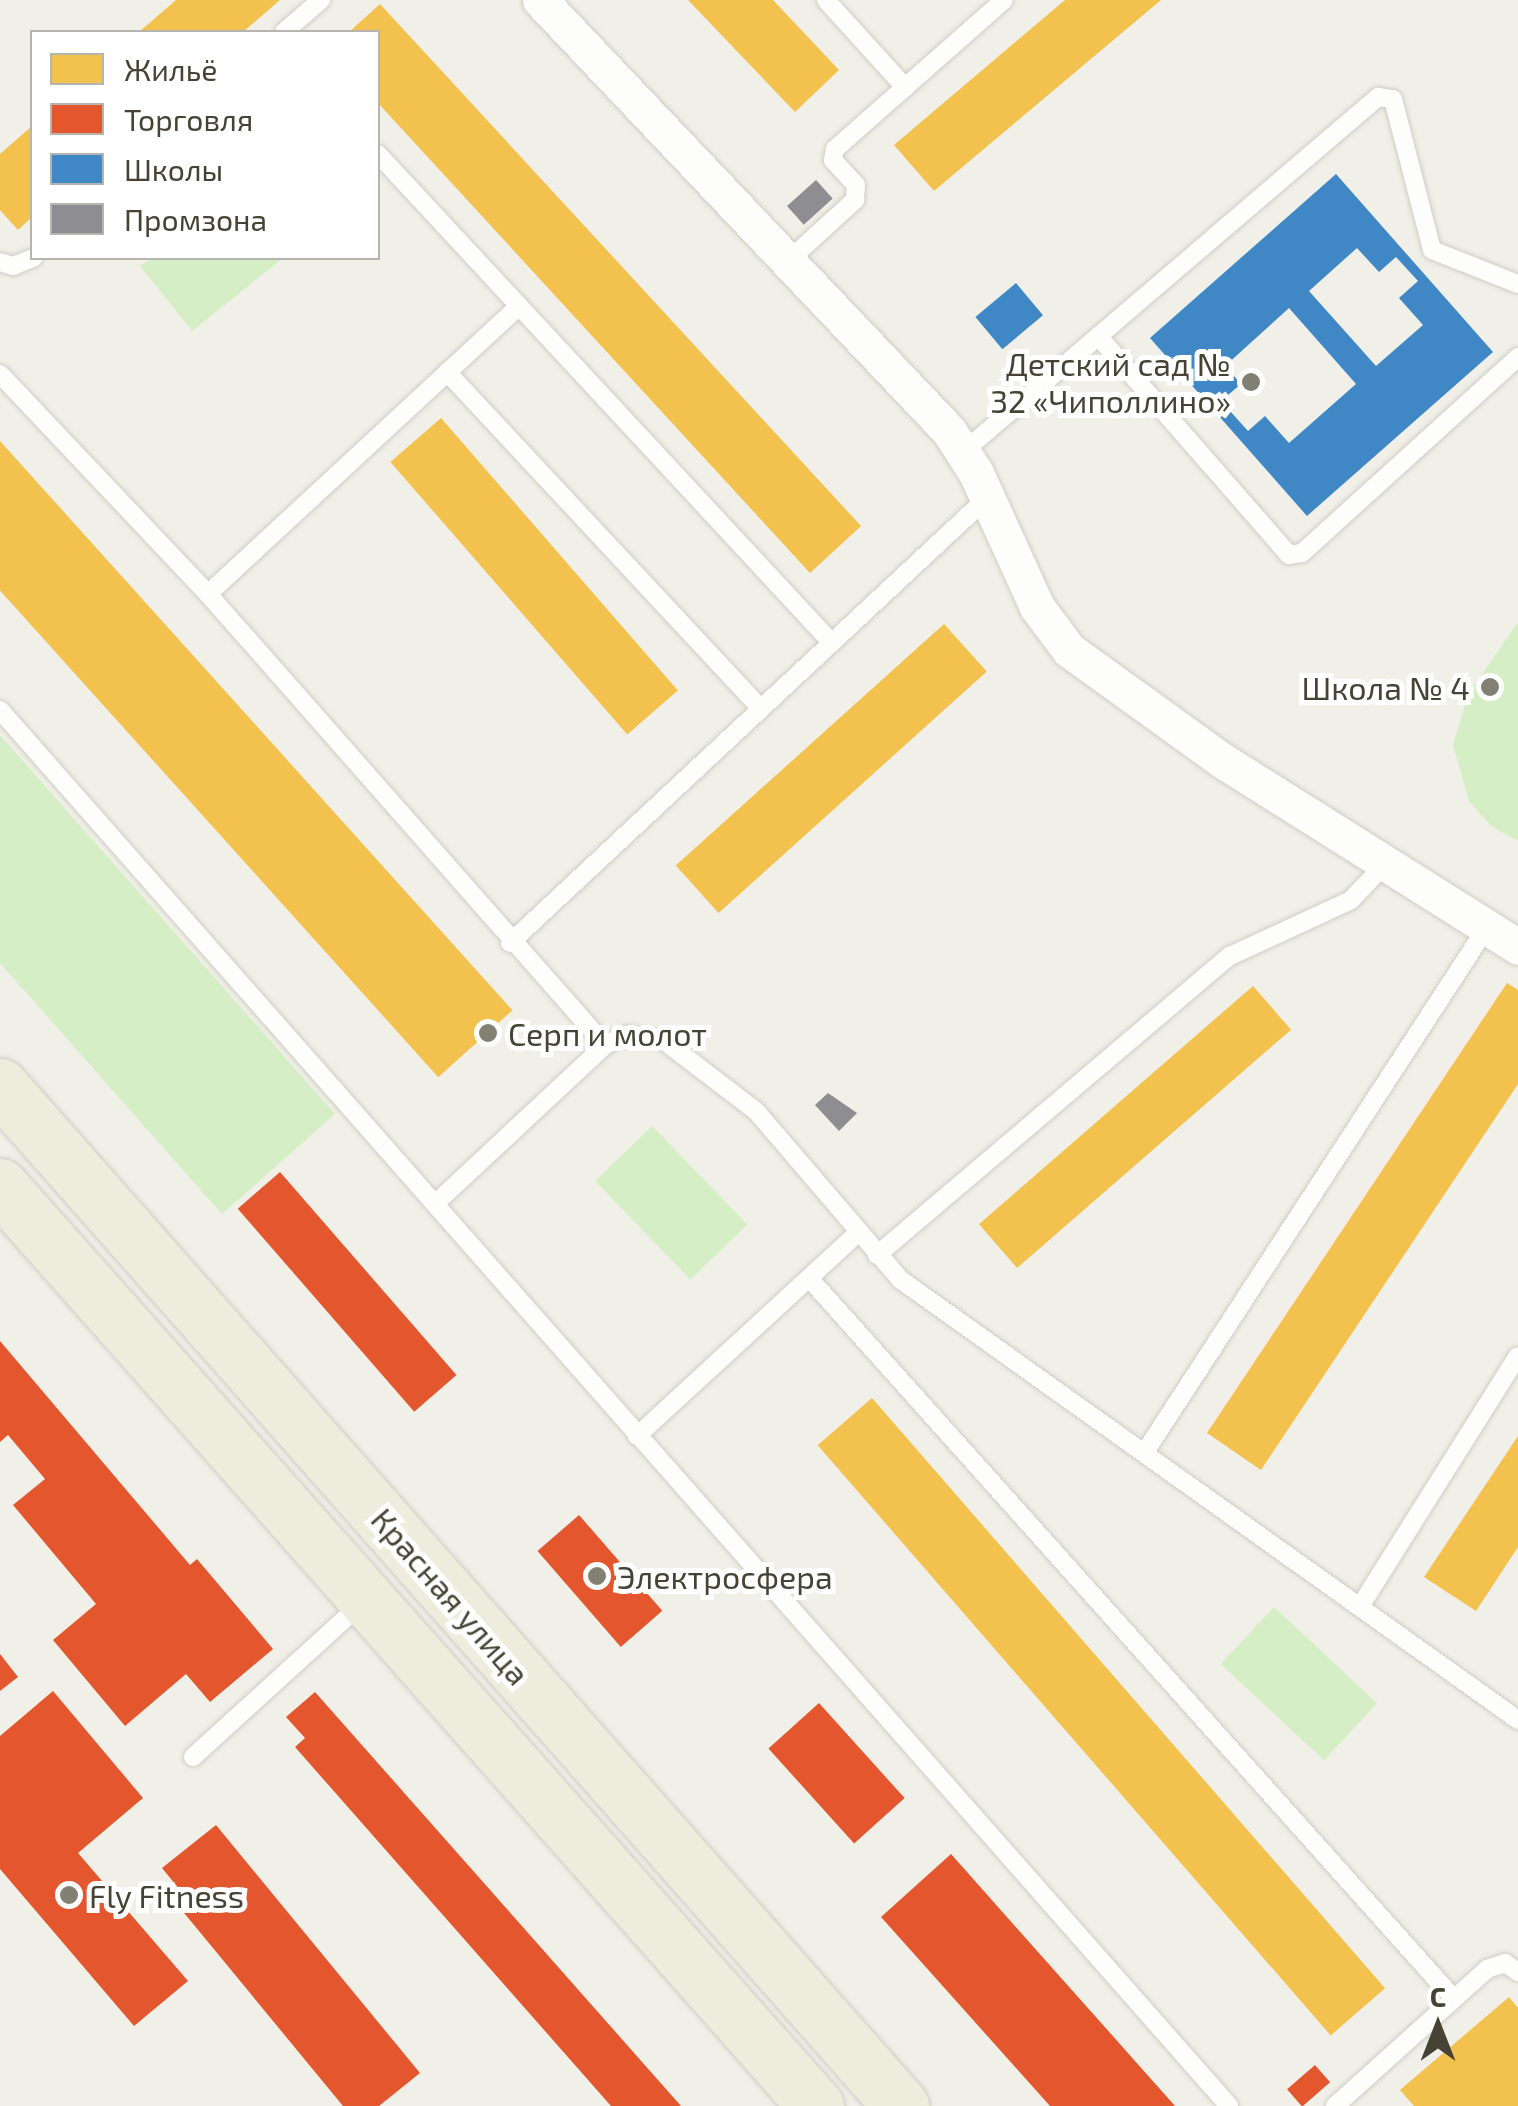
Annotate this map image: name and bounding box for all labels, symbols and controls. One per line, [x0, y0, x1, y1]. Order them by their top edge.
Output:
legend [30, 30, 380, 260]
text: Жильё [124, 51, 217, 87]
text: Торговля [124, 101, 253, 137]
text: Школы [124, 151, 223, 187]
text: Промзона [124, 201, 267, 237]
place label: Детский сад № 32 «Чиполлино» [990, 345, 1231, 420]
marker: Детский сад № 32 «Чиполлино» [1240, 371, 1262, 393]
place label: Школа № 4 [1301, 668, 1470, 706]
marker: Школа № 4 [1479, 676, 1501, 698]
place label: Серп и молот [508, 1014, 707, 1052]
marker: Серп и молот [477, 1022, 499, 1044]
street label: Красная улица [364, 1500, 538, 1692]
place label: Электросфера [617, 1557, 833, 1595]
marker: Электросфера [586, 1565, 608, 1587]
place label: Fly Fitness [89, 1876, 245, 1914]
marker: Fly Fitness [58, 1884, 80, 1906]
north arrow [1388, 1976, 1488, 2076]
text: С [1430, 1979, 1446, 2013]

